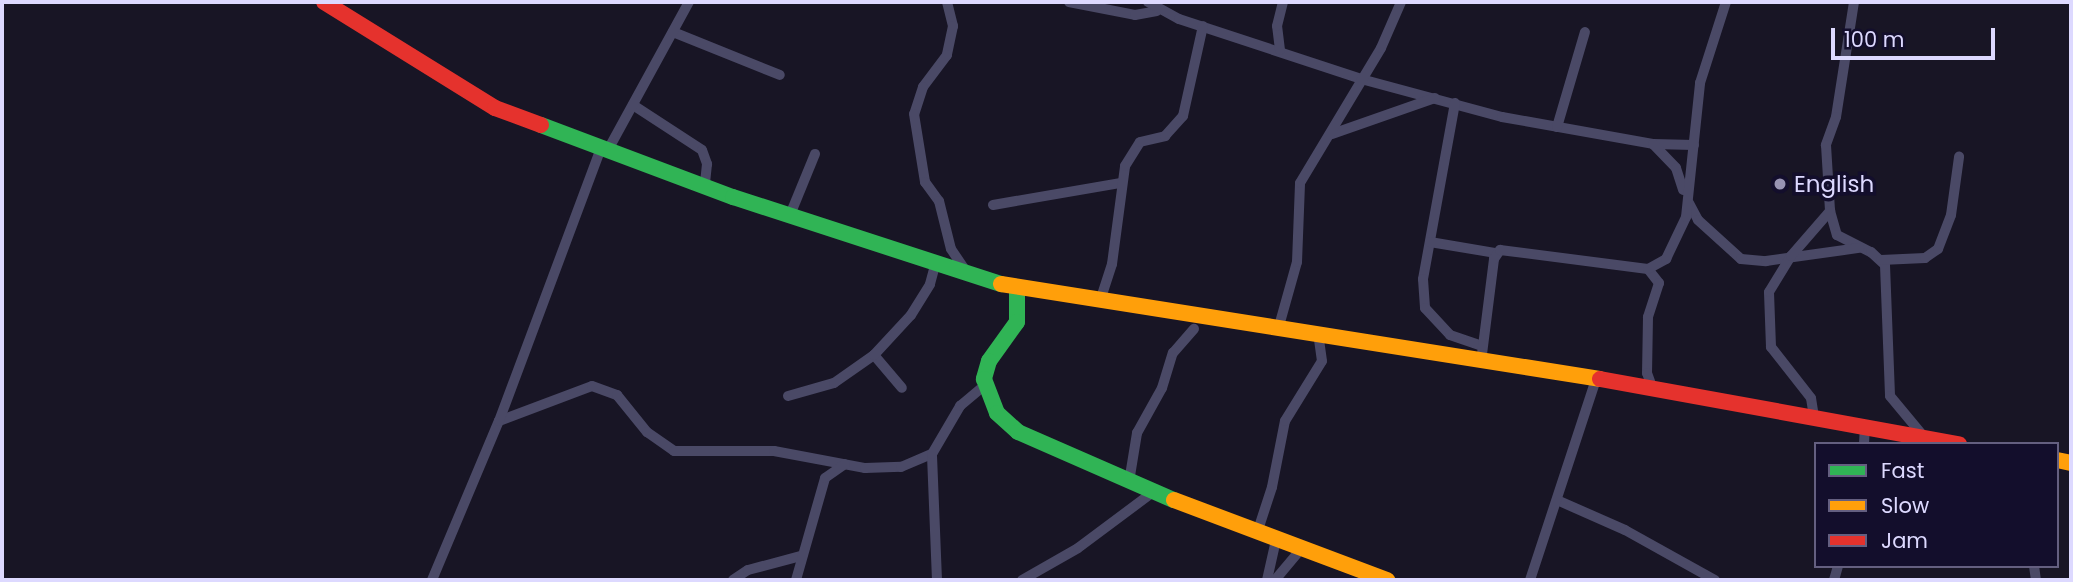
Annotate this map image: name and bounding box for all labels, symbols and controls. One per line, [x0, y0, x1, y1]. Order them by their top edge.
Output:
scale bar [1835, 14, 2000, 58]
text: 100 m [1844, 25, 1904, 54]
place label: English [1794, 170, 1874, 198]
marker: English [1772, 176, 1788, 192]
legend [1814, 442, 2059, 568]
text: Fast [1881, 456, 1924, 485]
text: Slow [1881, 491, 1929, 520]
text: Jam [1881, 526, 1928, 555]

